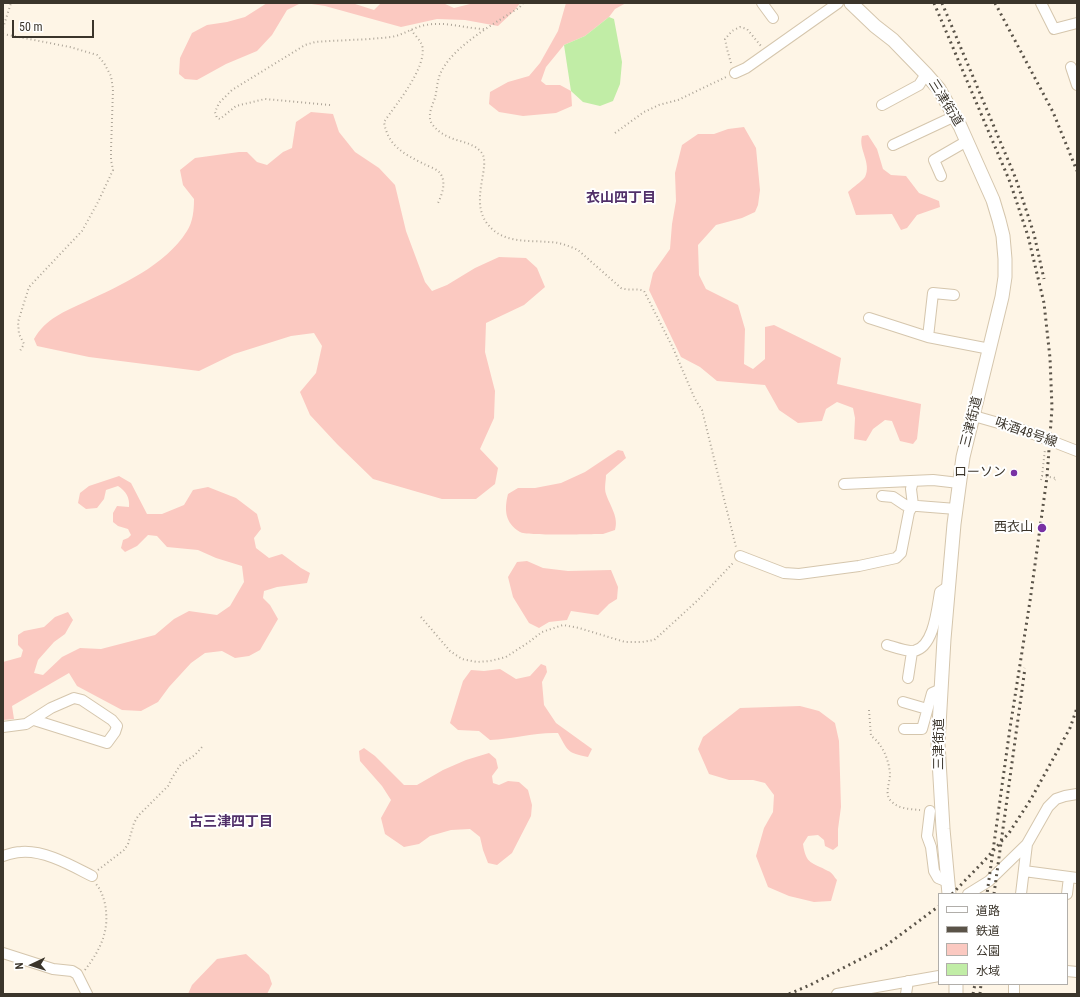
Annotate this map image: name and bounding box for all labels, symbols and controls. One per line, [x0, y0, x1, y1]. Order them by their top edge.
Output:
scale bar [14, 12, 96, 38]
text: 50 m [19, 20, 43, 34]
street label: 三津街道 [925, 77, 965, 129]
district label: 衣山四丁目 [586, 190, 656, 206]
street label: 三津街道 [958, 395, 986, 449]
street label: 味酒48号線 [993, 415, 1059, 451]
place label: ローソン [954, 465, 1006, 481]
marker: ローソン [1009, 468, 1019, 478]
place label: 西衣山 [994, 520, 1033, 536]
marker: 西衣山 [1036, 522, 1048, 534]
street label: 三津街道 [932, 718, 948, 770]
district label: 古三津四丁目 [189, 814, 273, 830]
legend [938, 893, 1068, 985]
text: 道路 [976, 904, 1000, 918]
text: 鉄道 [976, 924, 1000, 938]
text: 公園 [976, 944, 1000, 958]
north arrow [12, 945, 52, 985]
text: N [13, 962, 26, 970]
text: 水域 [976, 964, 1000, 978]

